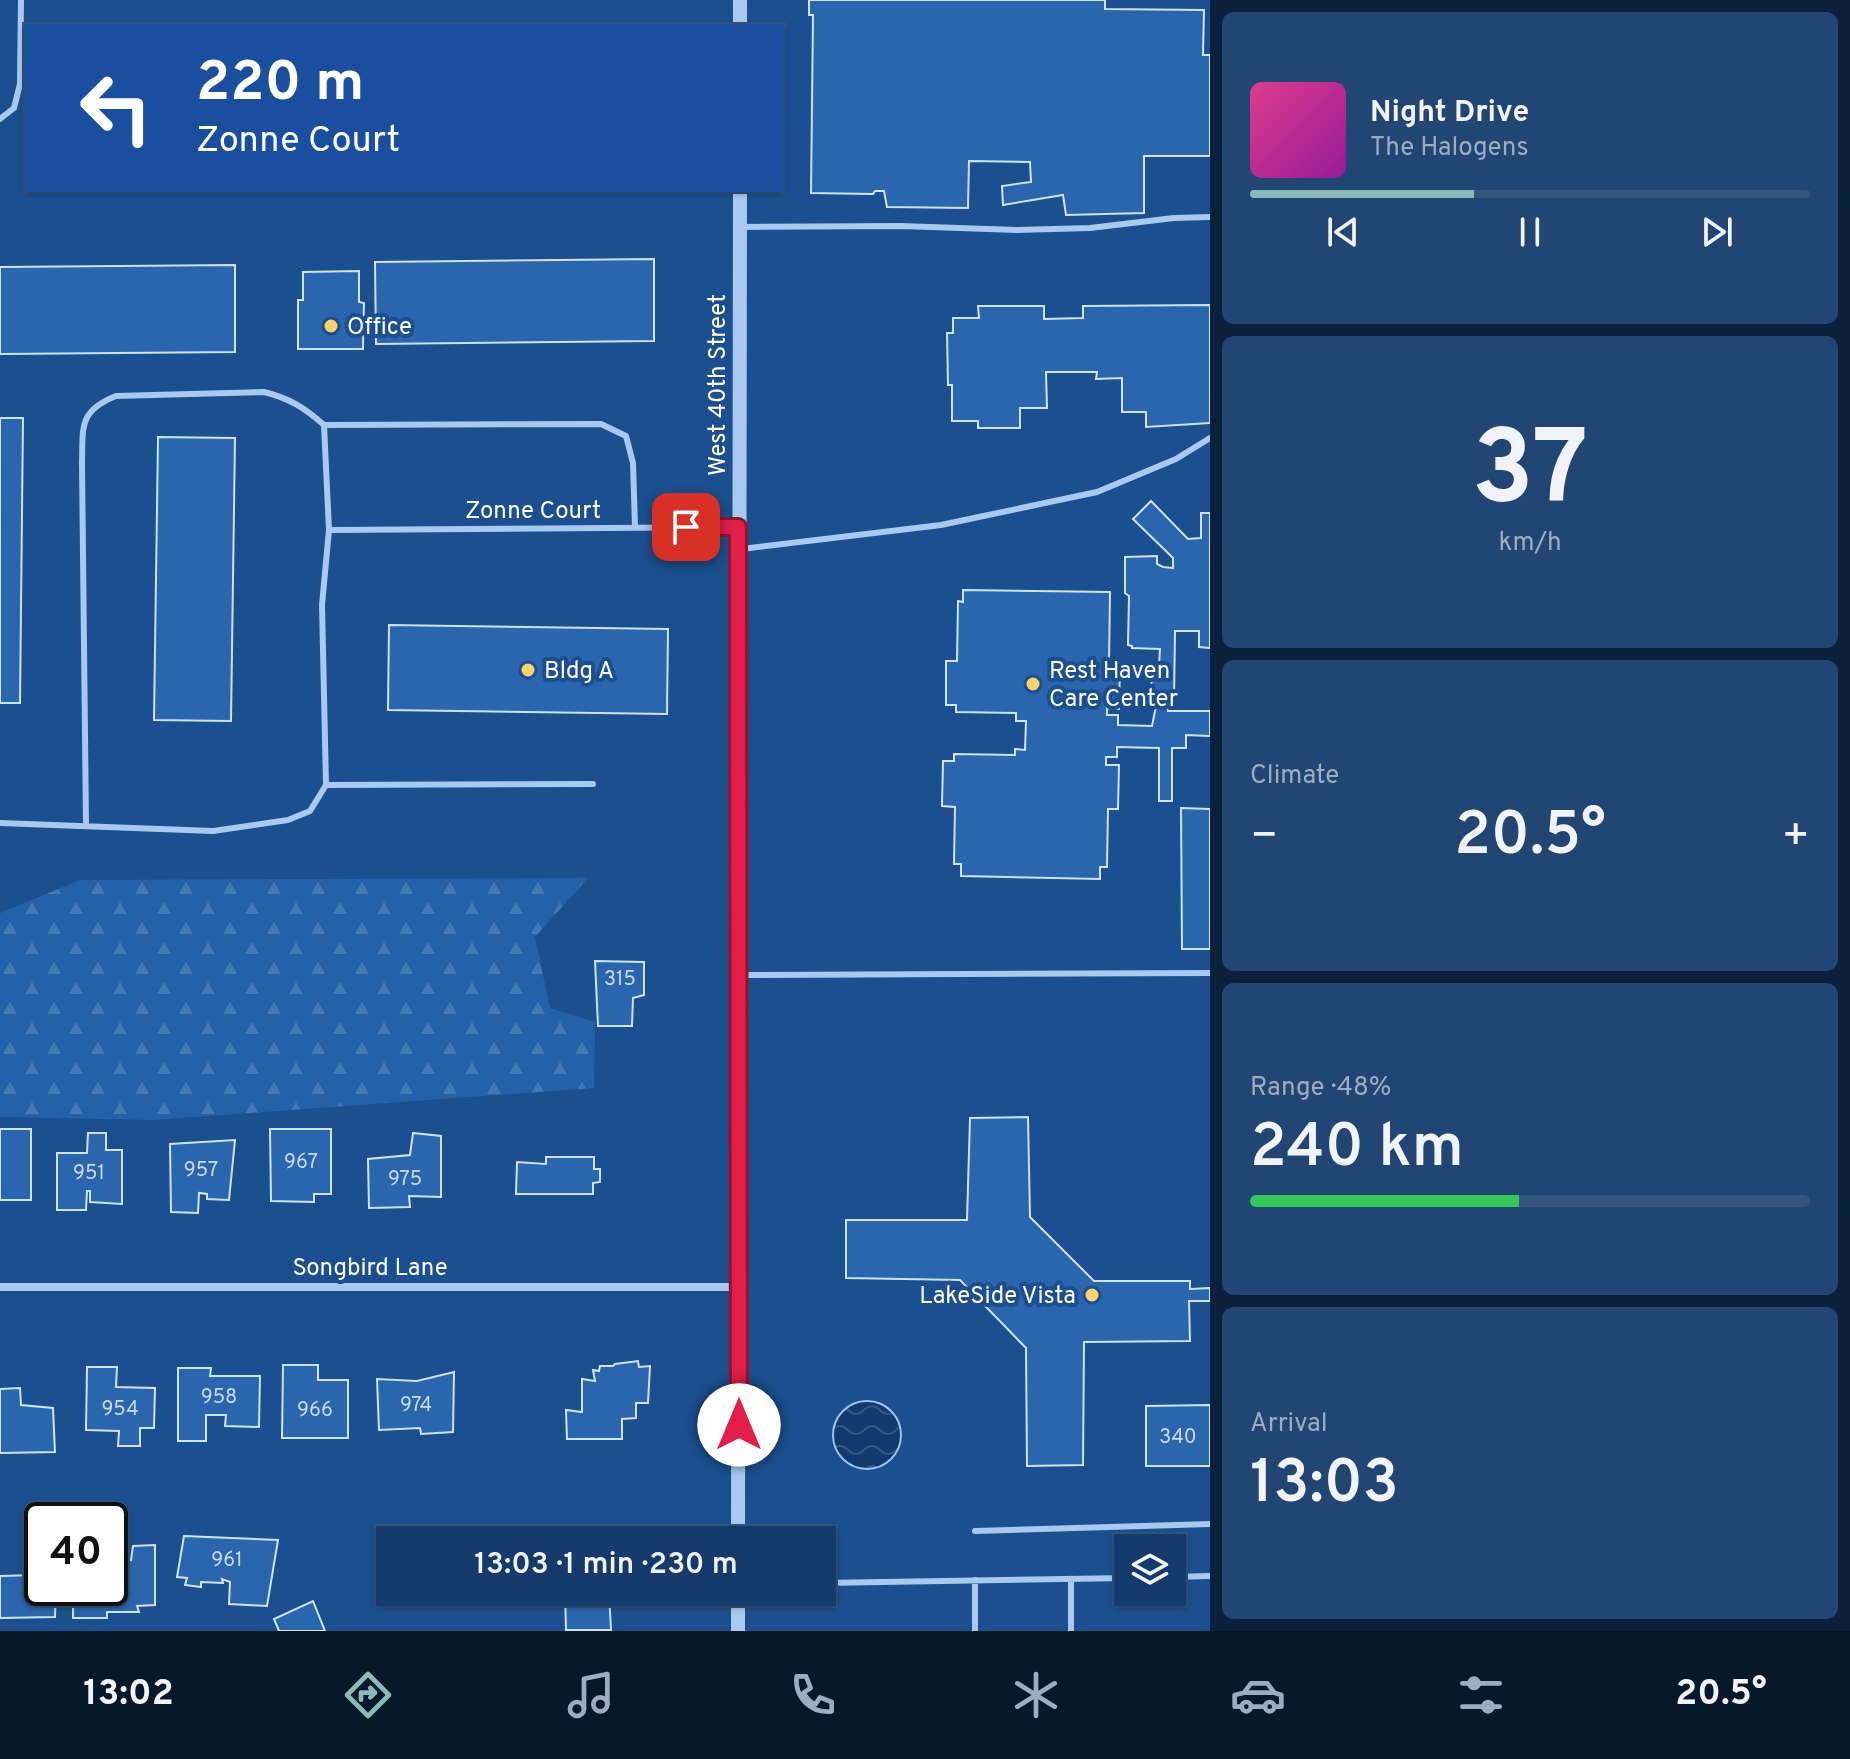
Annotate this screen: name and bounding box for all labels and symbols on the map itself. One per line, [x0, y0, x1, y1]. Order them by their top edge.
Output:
street label: West 40th Street [704, 294, 734, 476]
place label: Office [347, 313, 412, 343]
marker: Office [322, 317, 340, 335]
pin [652, 493, 720, 561]
street label: Zonne Court [465, 497, 601, 527]
place label: Bldg A [544, 657, 614, 687]
place label: Rest Haven Care Center [1049, 657, 1178, 715]
marker: Bldg A [519, 661, 537, 679]
marker: Rest Haven Care Center [1024, 675, 1042, 693]
house number: 315 [604, 967, 636, 993]
house number: 967 [284, 1150, 318, 1176]
house number: 957 [184, 1158, 218, 1184]
house number: 951 [73, 1161, 105, 1187]
house number: 975 [388, 1167, 422, 1193]
street label: Songbird Lane [292, 1254, 448, 1284]
place label: LakeSide Vista [919, 1282, 1076, 1312]
marker: LakeSide Vista [1083, 1286, 1101, 1304]
position arrow [697, 1383, 781, 1467]
house number: 958 [201, 1385, 237, 1411]
house number: 974 [400, 1393, 432, 1419]
house number: 954 [101, 1397, 139, 1423]
house number: 966 [297, 1398, 333, 1424]
house number: 340 [1159, 1425, 1197, 1451]
speed limit sign: 40 [24, 1502, 128, 1606]
house number: 961 [211, 1548, 243, 1574]

